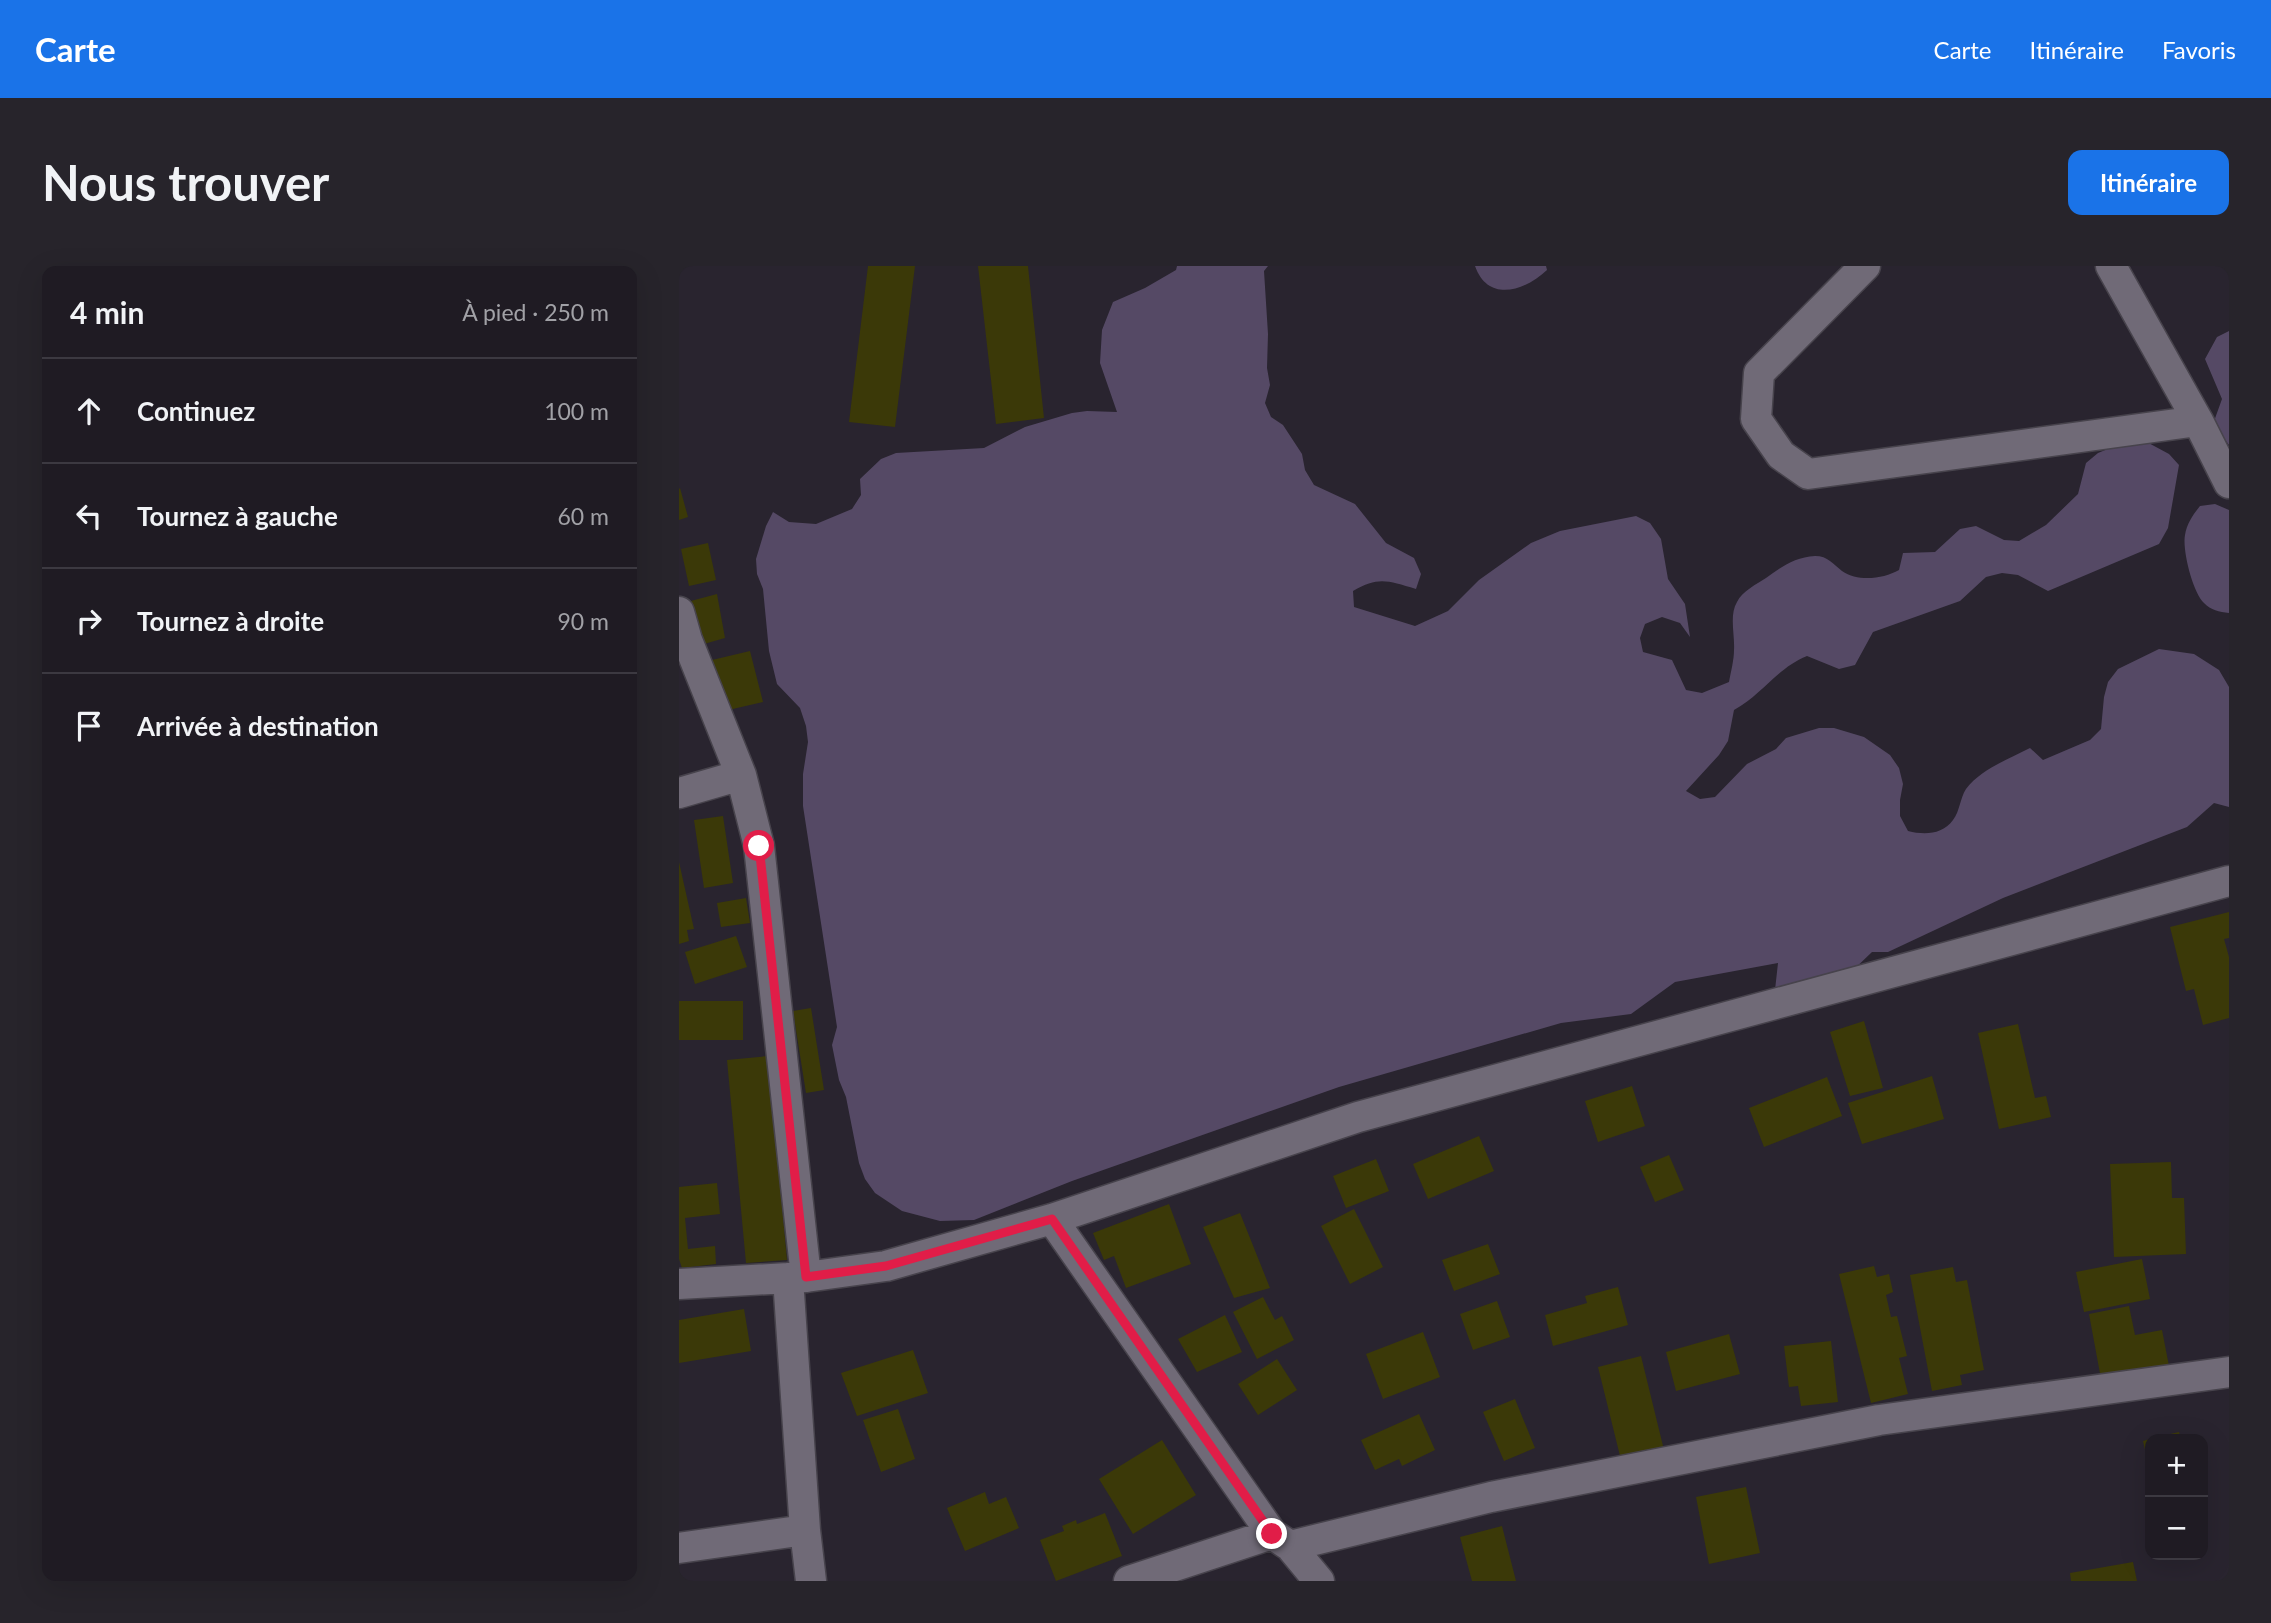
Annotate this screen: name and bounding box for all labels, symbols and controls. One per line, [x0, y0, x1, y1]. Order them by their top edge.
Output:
text: Carte [35, 29, 116, 69]
text: Carte [1934, 35, 1992, 64]
text: Itinéraire [2030, 35, 2124, 64]
text: Favoris [2162, 35, 2236, 64]
button: Itinéraire [2068, 150, 2229, 215]
text: Nous trouver [42, 153, 329, 211]
text: 4 min [70, 294, 144, 330]
text: À pied · 250 m [462, 298, 609, 326]
icon: ahead [70, 392, 108, 430]
text: Continuez [137, 395, 255, 427]
text: 100 m [544, 397, 609, 425]
icon: left [70, 497, 108, 535]
text: Tournez à gauche [137, 500, 338, 532]
text: 60 m [558, 502, 609, 530]
icon: right [70, 602, 108, 640]
text: Tournez à droite [137, 605, 324, 637]
text: 90 m [558, 607, 609, 635]
icon: arrive [70, 707, 108, 745]
text: Arrivée à destination [137, 710, 379, 742]
route start [743, 830, 774, 861]
map controls [2145, 1434, 2208, 1560]
button: + [2145, 1434, 2208, 1497]
button: − [2145, 1497, 2208, 1560]
route end [1256, 1518, 1287, 1549]

